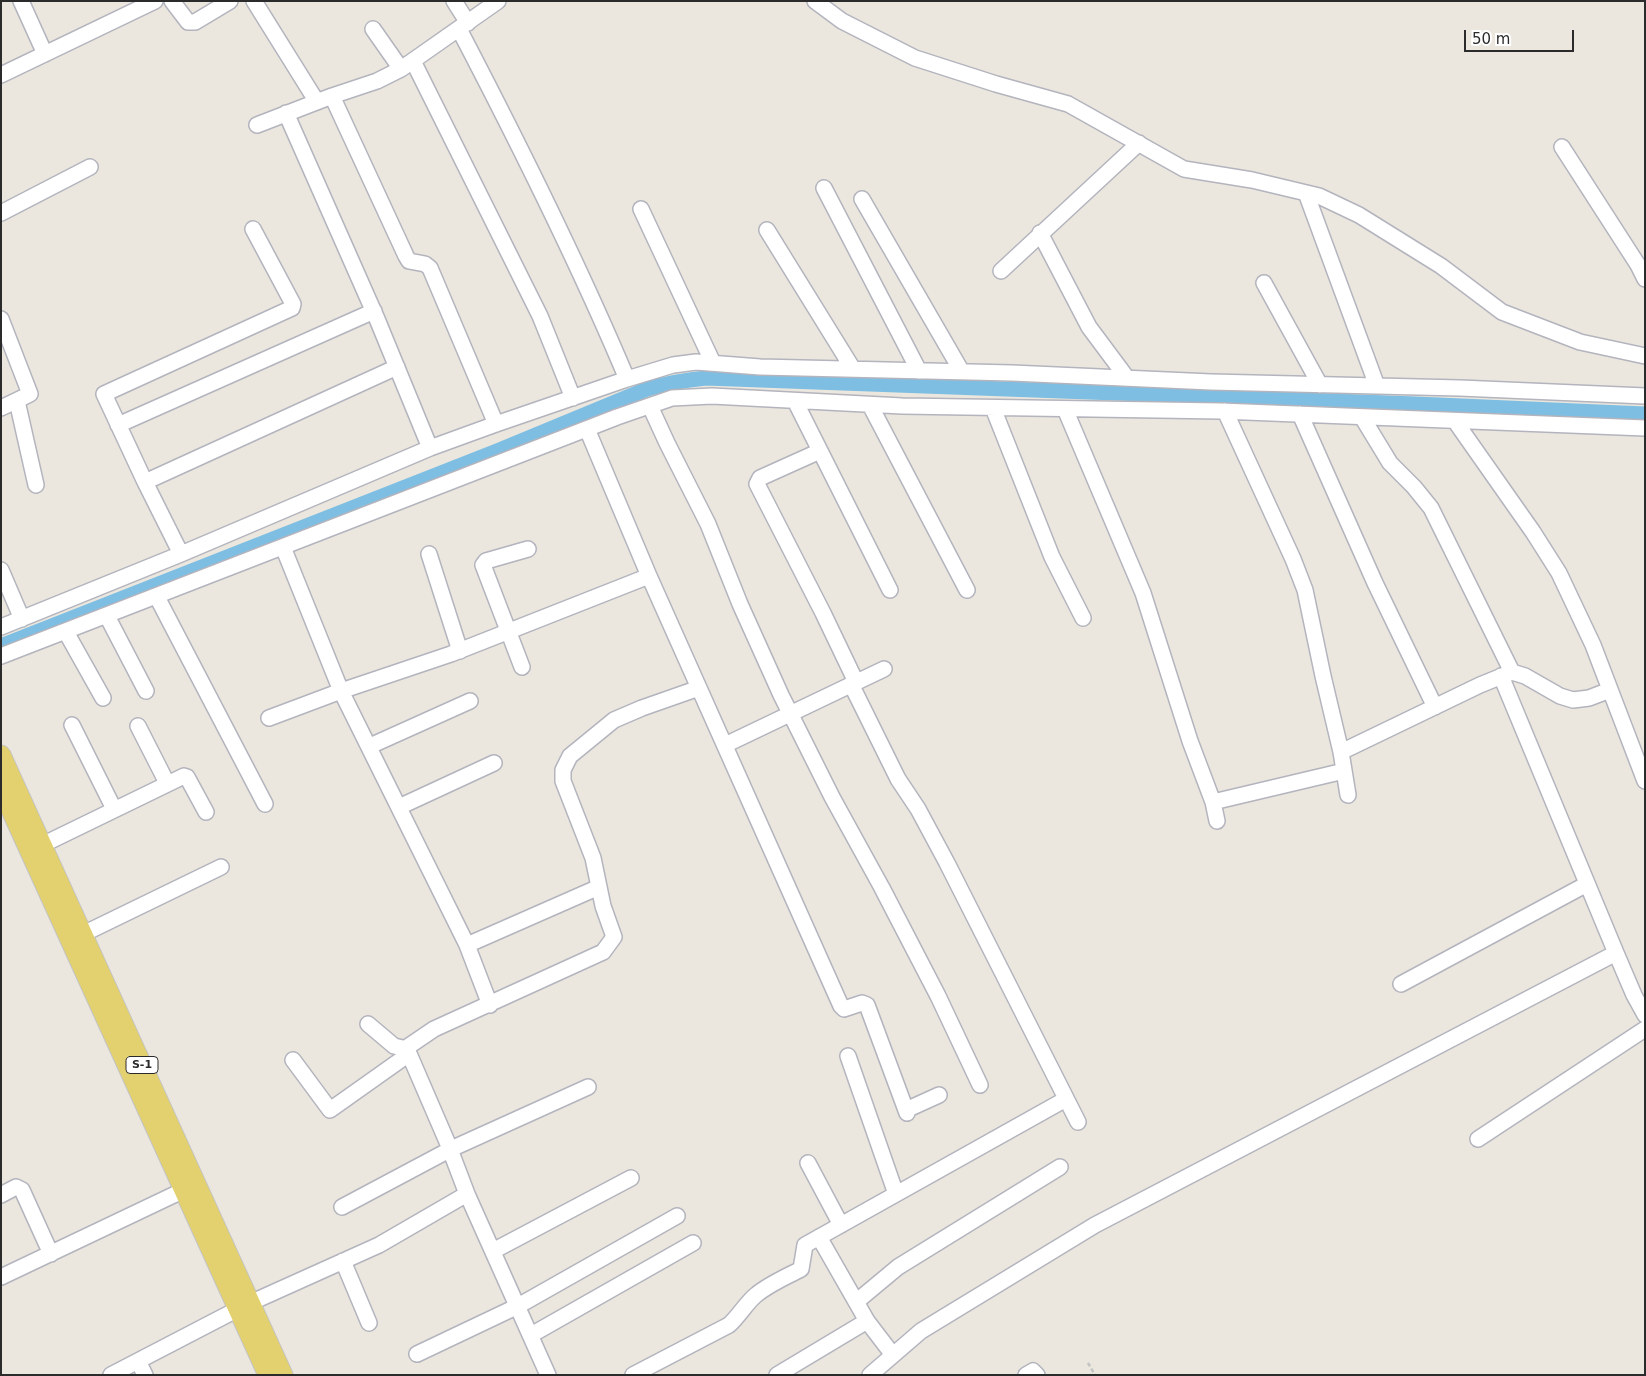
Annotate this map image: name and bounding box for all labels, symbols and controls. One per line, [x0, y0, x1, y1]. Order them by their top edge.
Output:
scale bar [1466, 20, 1576, 52]
text: 50 m [1472, 30, 1510, 48]
road number: S-1 [126, 1056, 158, 1074]

